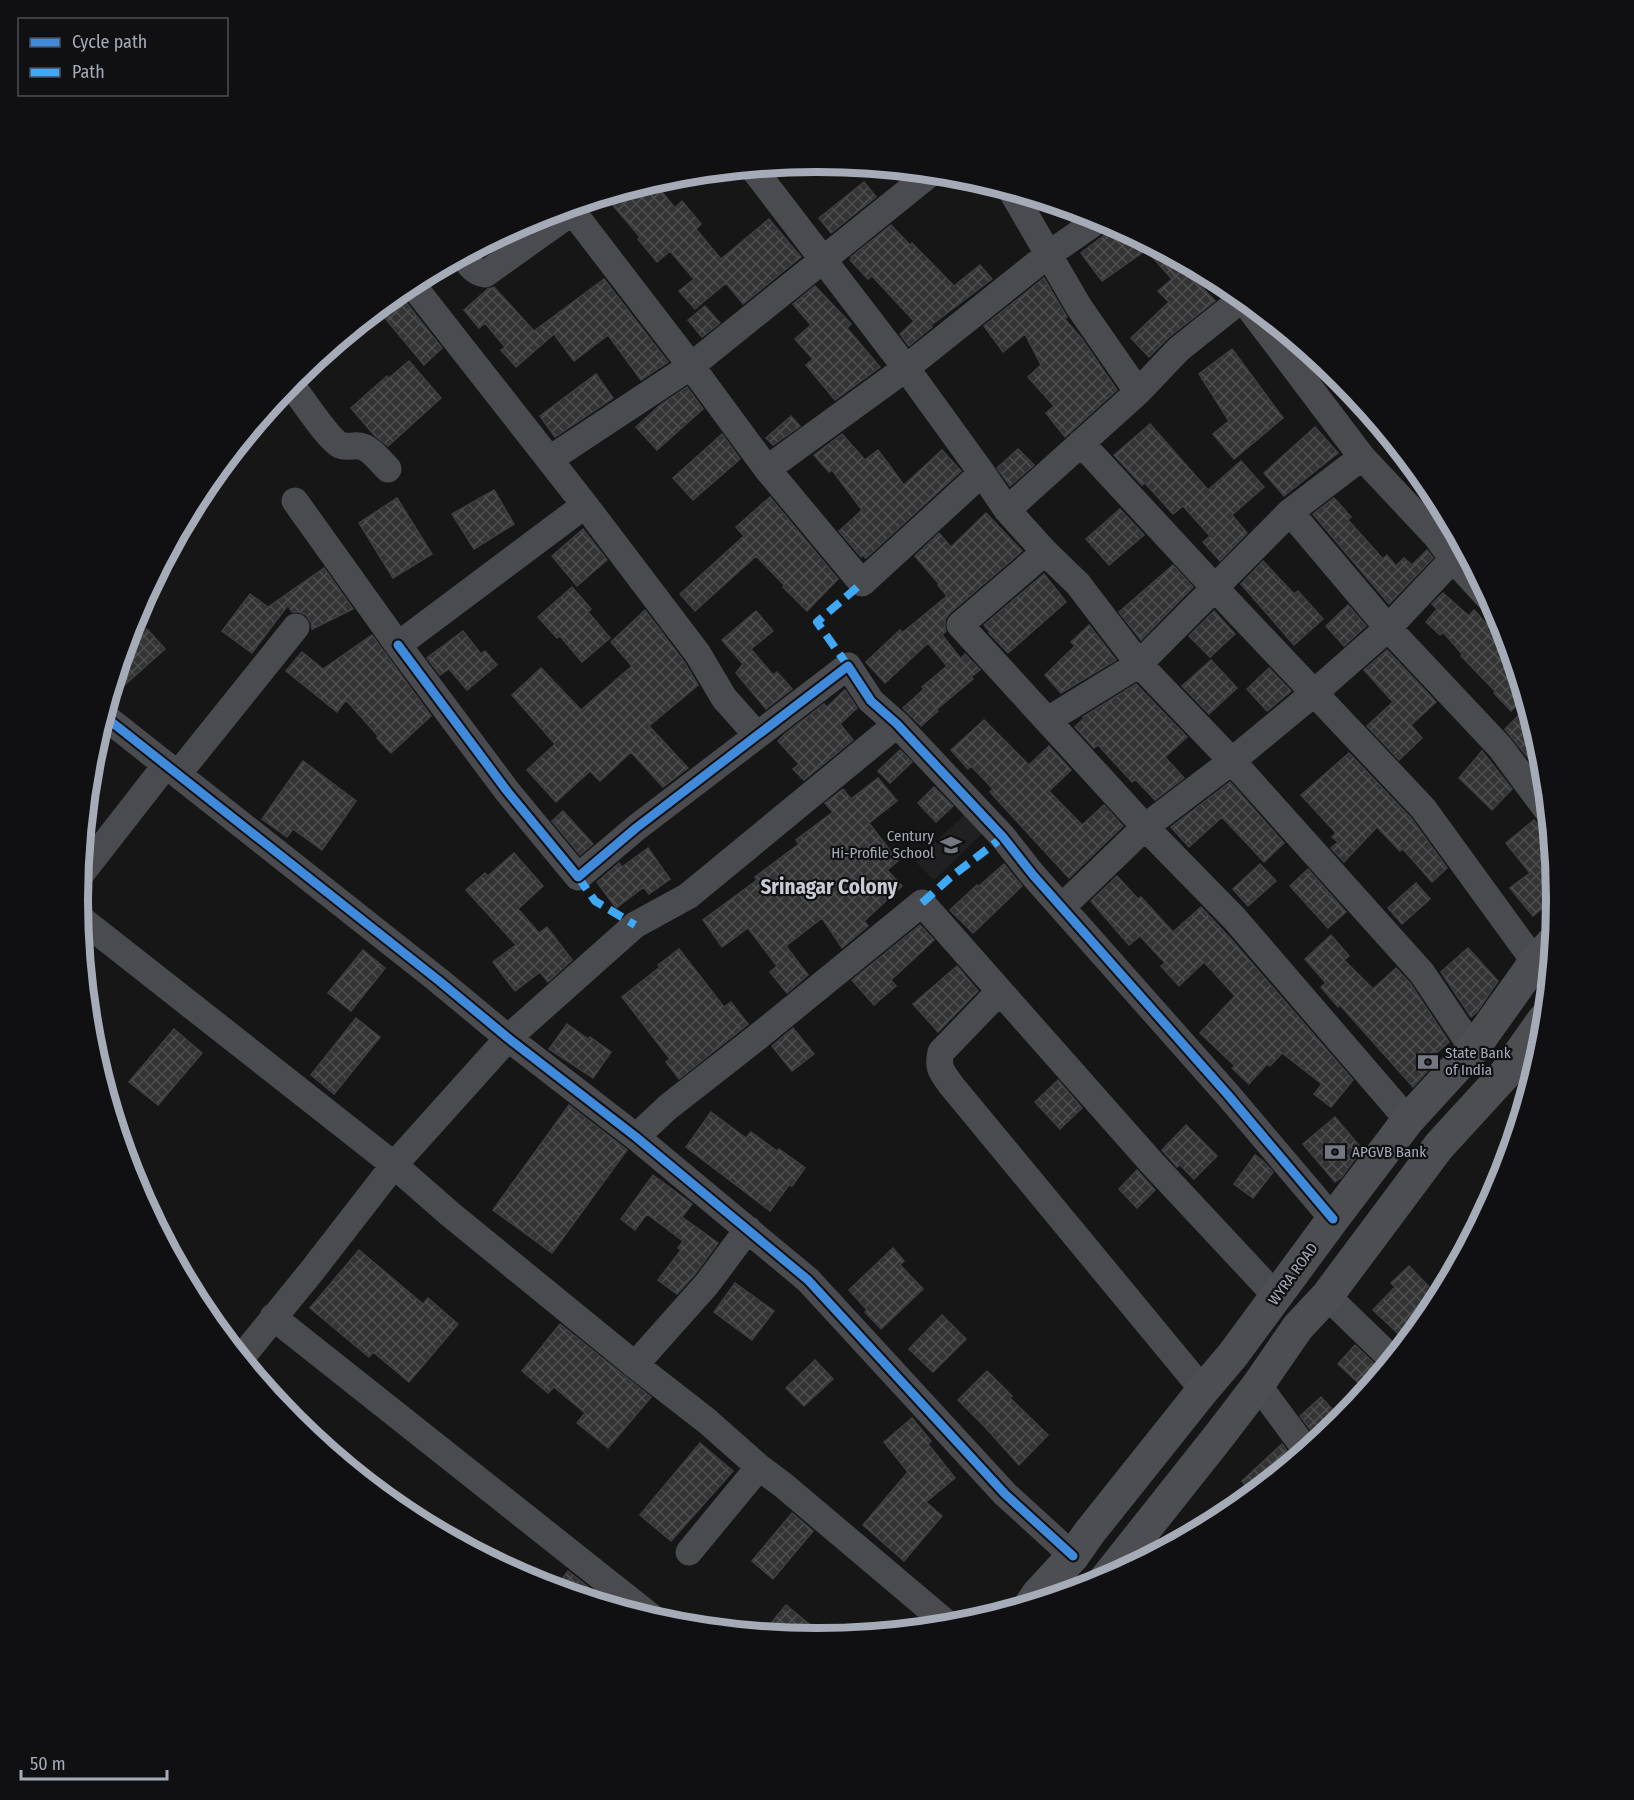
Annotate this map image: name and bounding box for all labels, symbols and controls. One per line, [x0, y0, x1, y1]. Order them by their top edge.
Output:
legend [18, 18, 228, 96]
text: Cycle path [72, 31, 147, 53]
text: Path [72, 61, 105, 83]
place label: Century Hi-Profile School [831, 827, 934, 862]
school or university icon: Century Hi-Profile School [939, 833, 963, 857]
district label: Srinagar Colony [760, 874, 899, 900]
place label: State Bank of India [1445, 1044, 1511, 1079]
bank icon: State Bank of India [1416, 1050, 1440, 1074]
bank icon: APGVB Bank [1323, 1140, 1347, 1164]
place label: APGVB Bank [1352, 1143, 1426, 1161]
street label: WYRA ROAD [1264, 1239, 1322, 1309]
scale bar [21, 1743, 166, 1781]
text: 50 m [30, 1753, 66, 1775]

